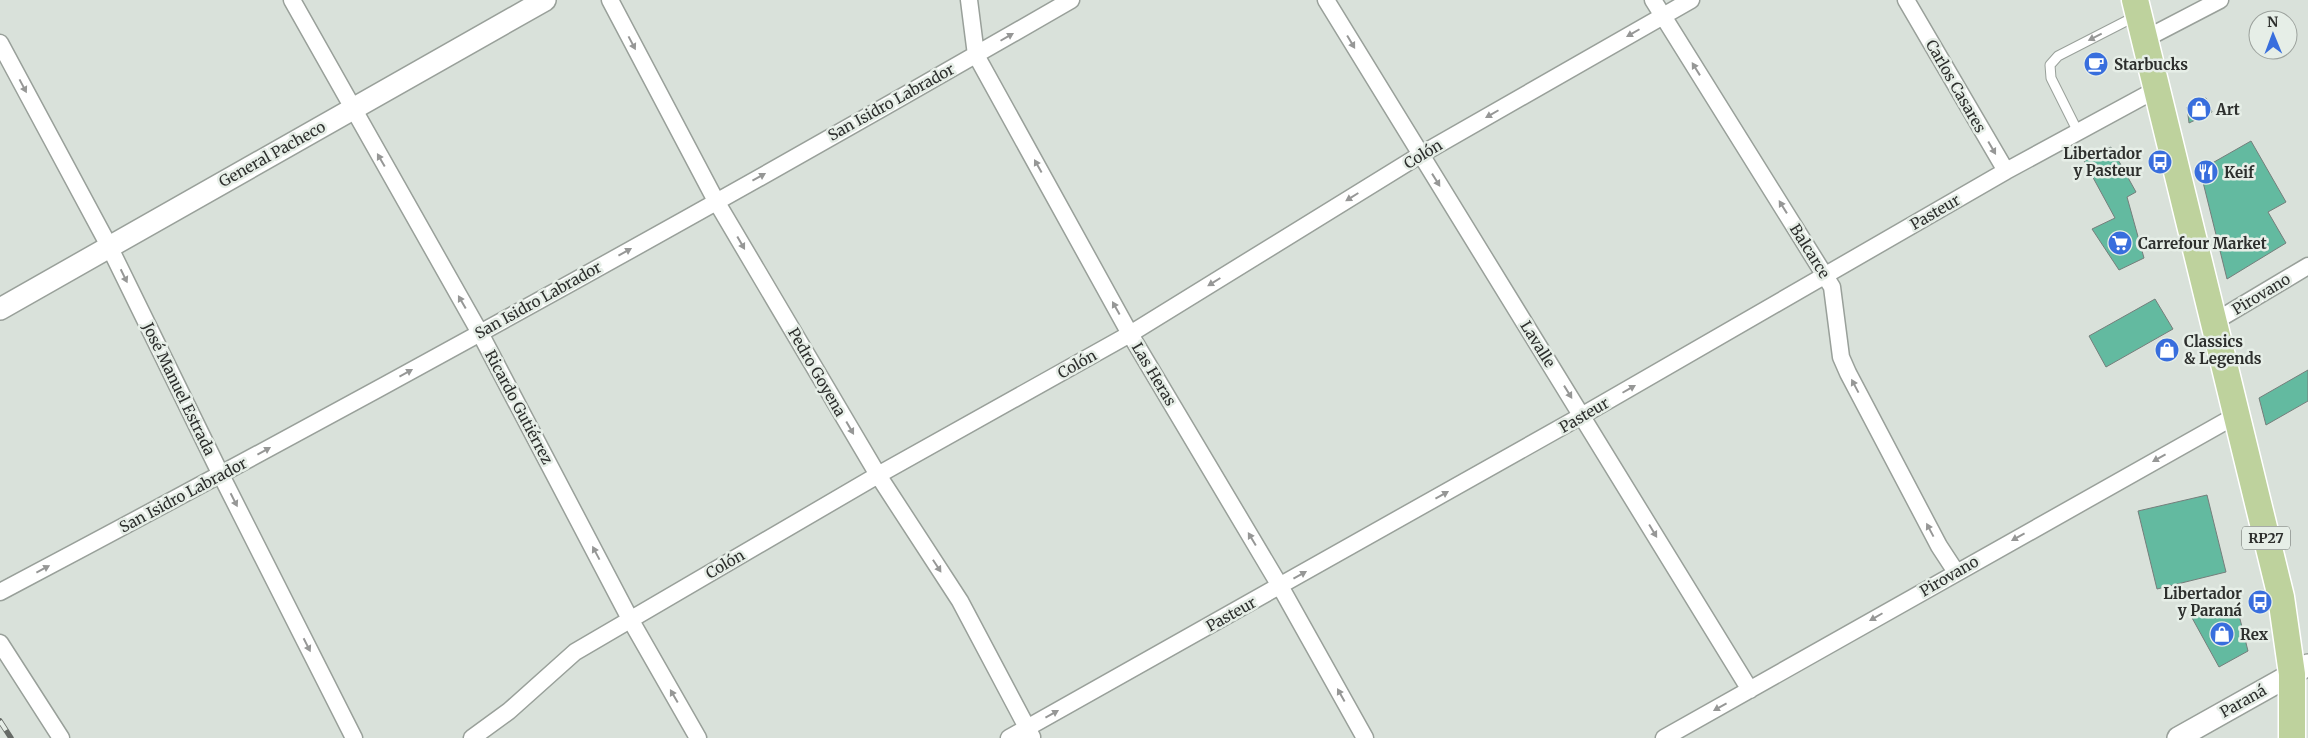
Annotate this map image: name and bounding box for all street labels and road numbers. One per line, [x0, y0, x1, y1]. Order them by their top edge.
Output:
street label: Carlos Casares [1922, 36, 1990, 136]
street label: San Isidro Labrador [824, 59, 958, 145]
street label: General Pacheco [215, 117, 329, 191]
street label: Colón [1400, 135, 1446, 173]
street label: Pasteur [1907, 190, 1963, 234]
street label: Balcarce [1786, 220, 1834, 282]
street label: San Isidro Labrador [471, 257, 605, 343]
street label: Pirovano [2228, 269, 2294, 319]
street label: Lavalle [1516, 317, 1560, 371]
street label: José Manuel Estrada [138, 319, 219, 459]
street label: Pedro Goyena [784, 324, 850, 420]
street label: Las Heras [1128, 339, 1180, 409]
street label: Colón [1054, 346, 1100, 382]
street label: Ricardo Gutiérrez [481, 347, 557, 467]
street label: Pasteur [1556, 393, 1612, 437]
street label: San Isidro Labrador [116, 453, 250, 537]
road number: RP27 [2242, 526, 2290, 550]
street label: Colón [702, 545, 748, 583]
street label: Pirovano [1916, 551, 1982, 600]
street label: Pasteur [1203, 592, 1260, 635]
street label: Paraná [2216, 681, 2270, 721]

